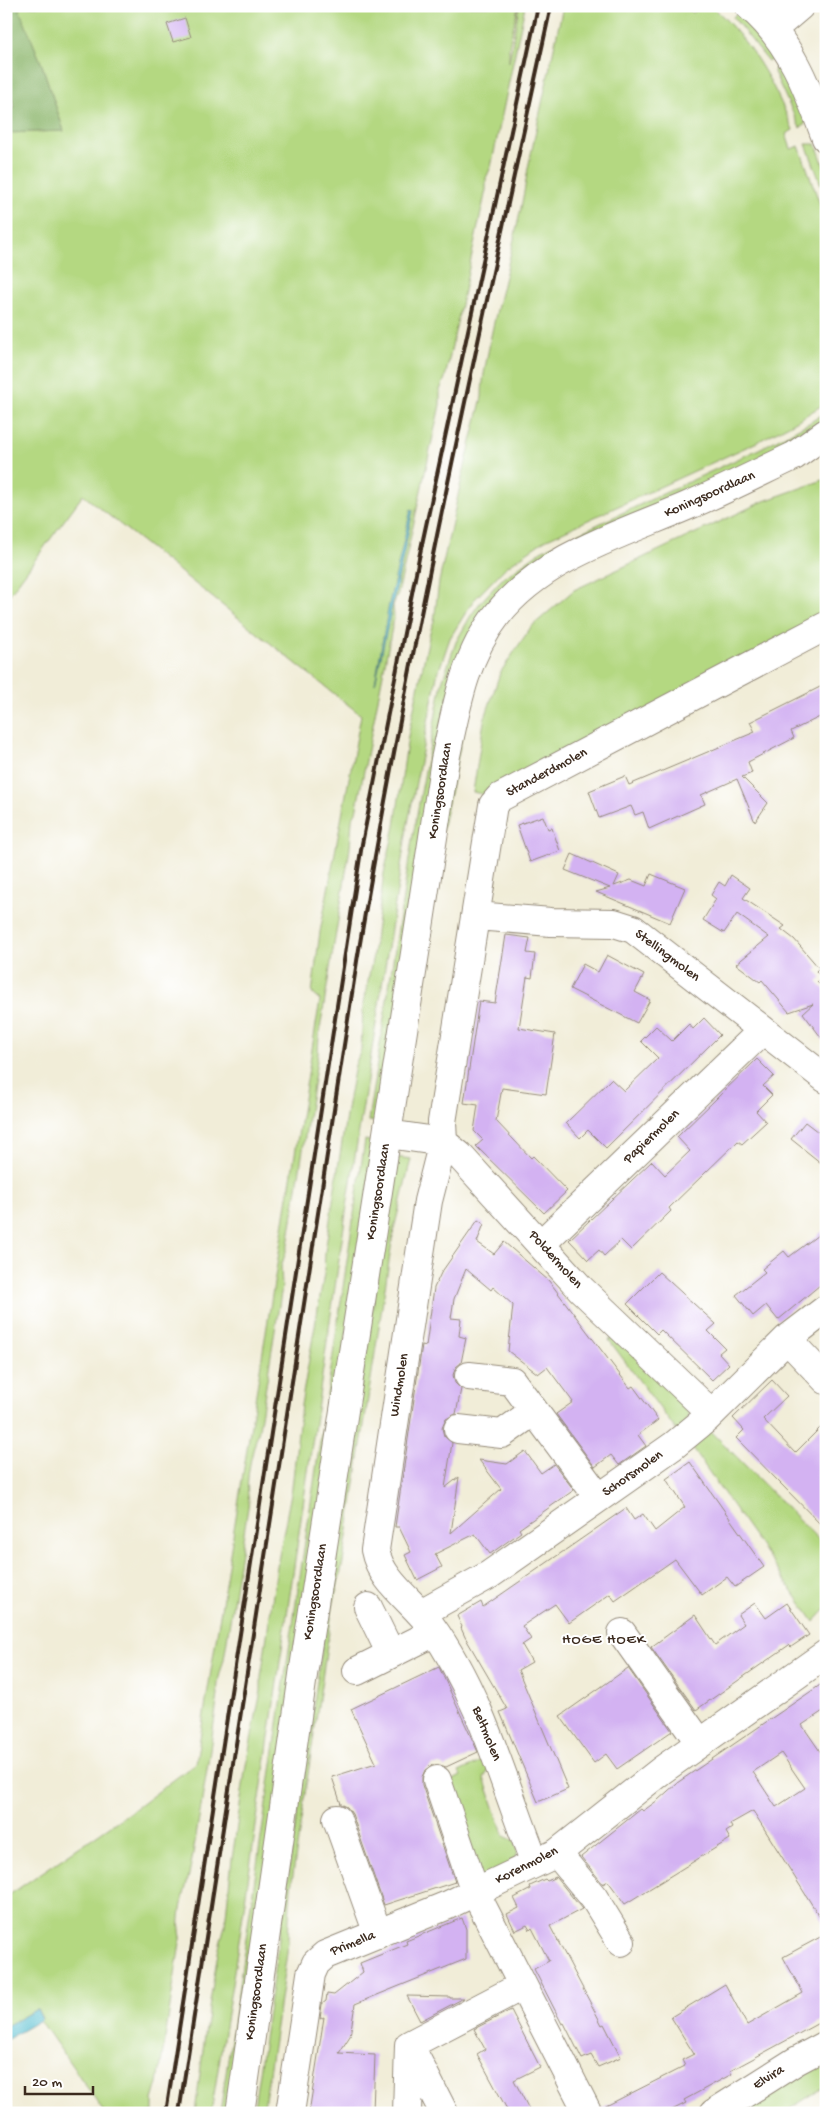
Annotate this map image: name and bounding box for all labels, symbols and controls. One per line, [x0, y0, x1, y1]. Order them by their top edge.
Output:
street label: Koningsoordlaan [662, 467, 758, 523]
street label: Koningsoordlaan [425, 741, 457, 840]
street label: Standerdmolen [504, 744, 591, 801]
street label: Stellingmolen [631, 926, 703, 986]
street label: Papiermolen [620, 1106, 684, 1169]
street label: Koningsoordlaan [363, 1142, 395, 1241]
street label: Poldermolen [524, 1227, 586, 1293]
street label: Windmolen [387, 1352, 413, 1418]
street label: Schorsmolen [599, 1447, 667, 1501]
street label: Koningsoordlaan [300, 1542, 332, 1641]
district label: HOGE HOEK [562, 1631, 647, 1649]
street label: Beltmolen [467, 1703, 505, 1764]
street label: Korenmolen [493, 1843, 561, 1889]
street label: Primella [327, 1927, 379, 1961]
street label: Koningsoordlaan [242, 1942, 272, 2041]
street label: Elvira [750, 2061, 789, 2094]
scale bar [25, 2064, 92, 2096]
text: 20 m [32, 2074, 62, 2092]

